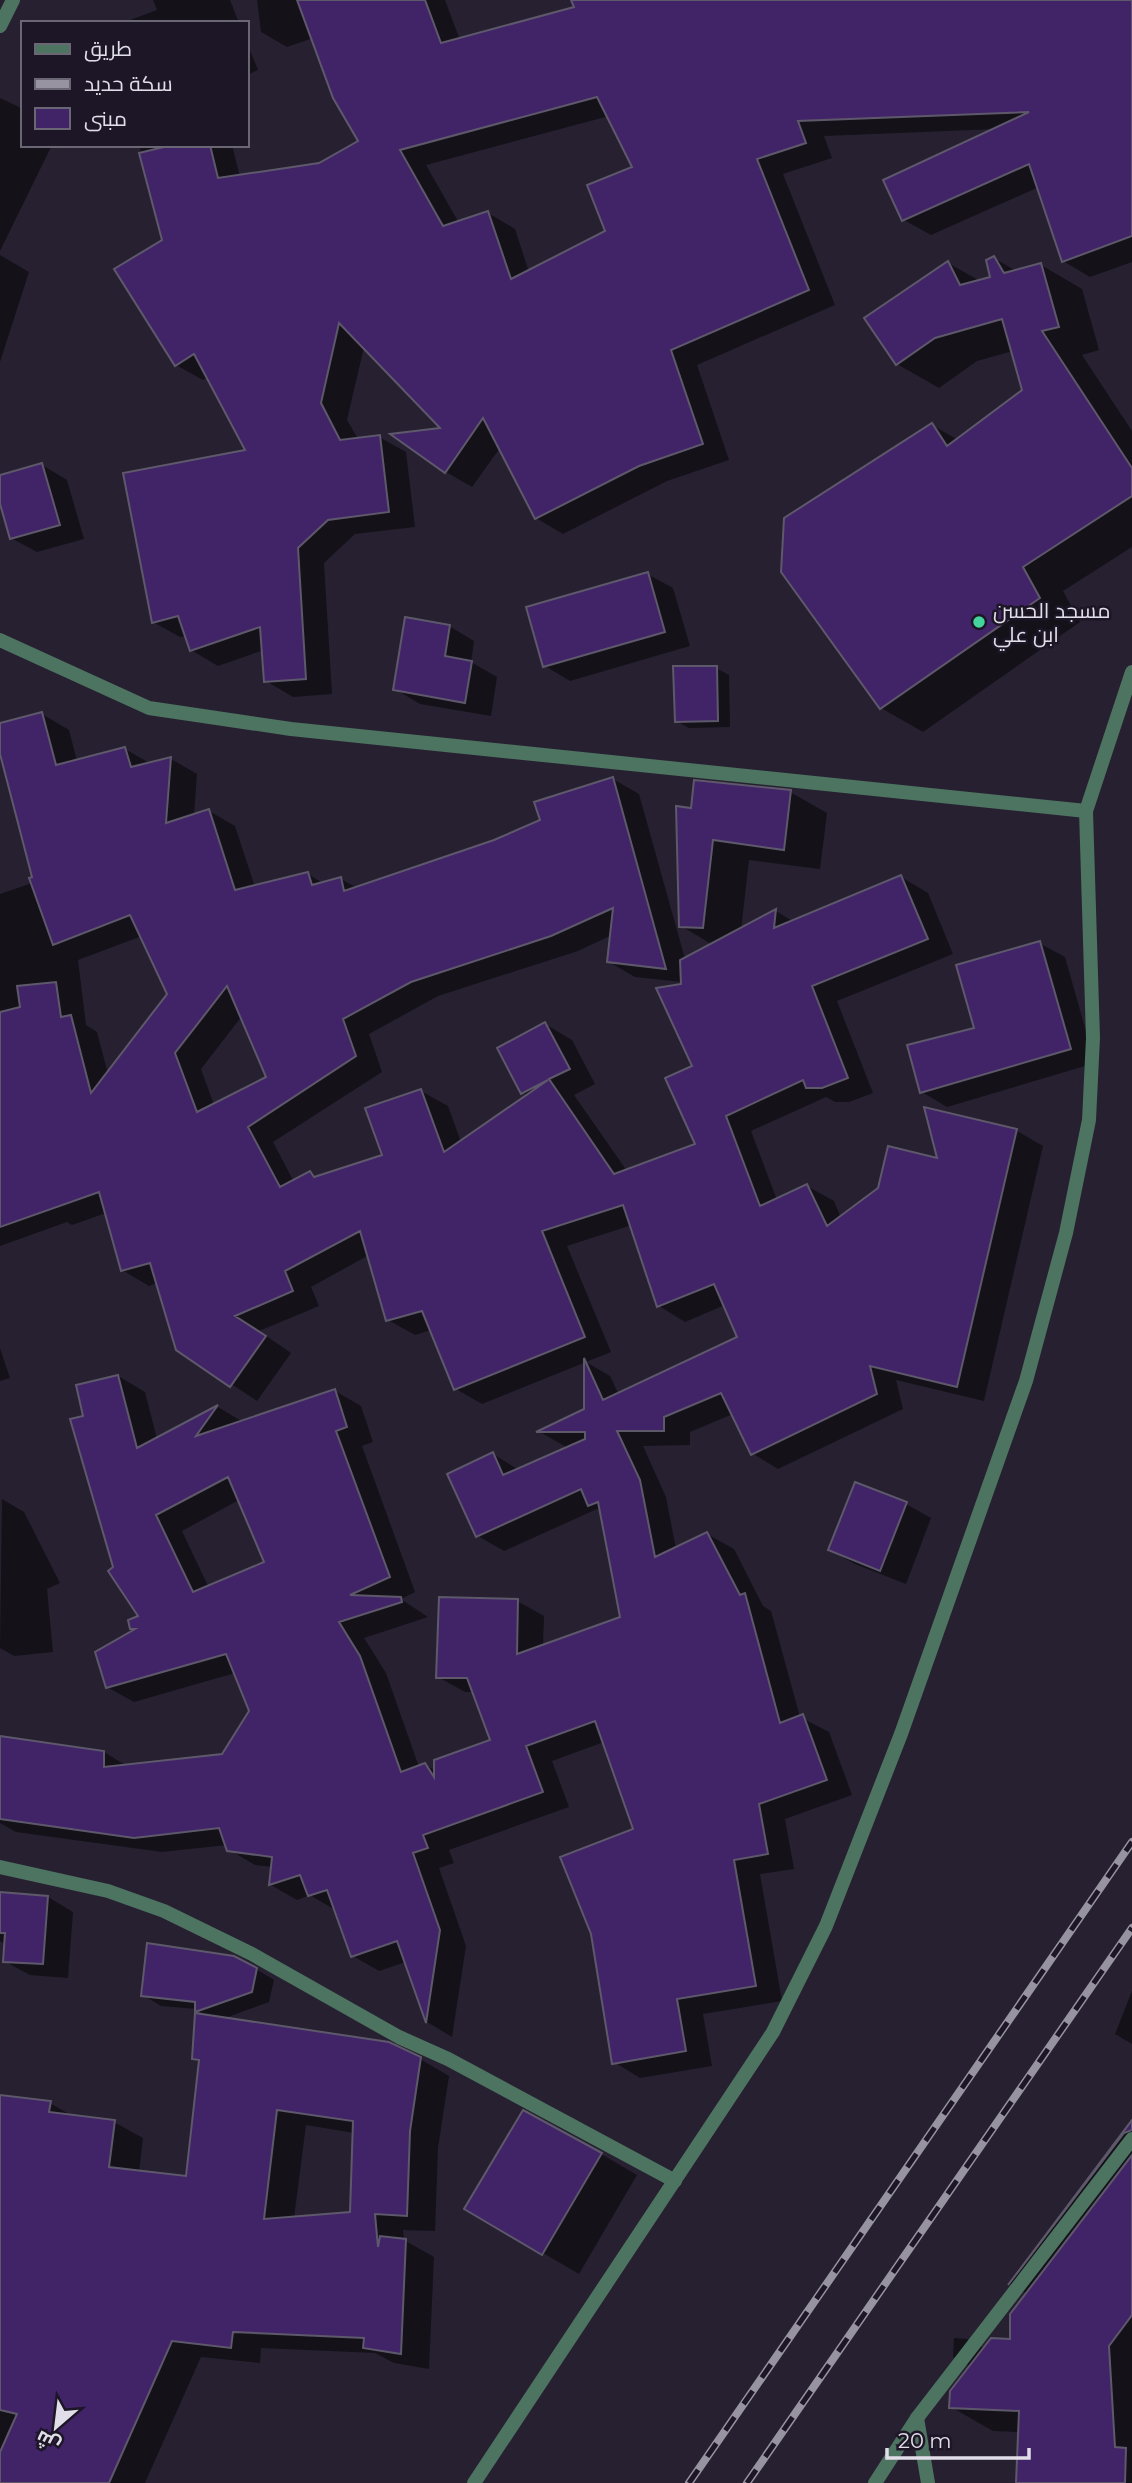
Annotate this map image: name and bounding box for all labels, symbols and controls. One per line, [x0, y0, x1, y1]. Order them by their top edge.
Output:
legend [21, 21, 248, 147]
text: طريق [84, 36, 132, 62]
text: سكة حديد [84, 71, 173, 96]
text: مبنى [84, 106, 127, 132]
place label: مسجد الحسن ابن علي [993, 598, 1110, 651]
marker: مسجد الحسن ابن علي [971, 614, 987, 630]
north arrow [21, 2392, 91, 2462]
scale bar [887, 2416, 1029, 2460]
text: ش [32, 2426, 64, 2457]
text: 20 m [898, 2428, 952, 2453]

